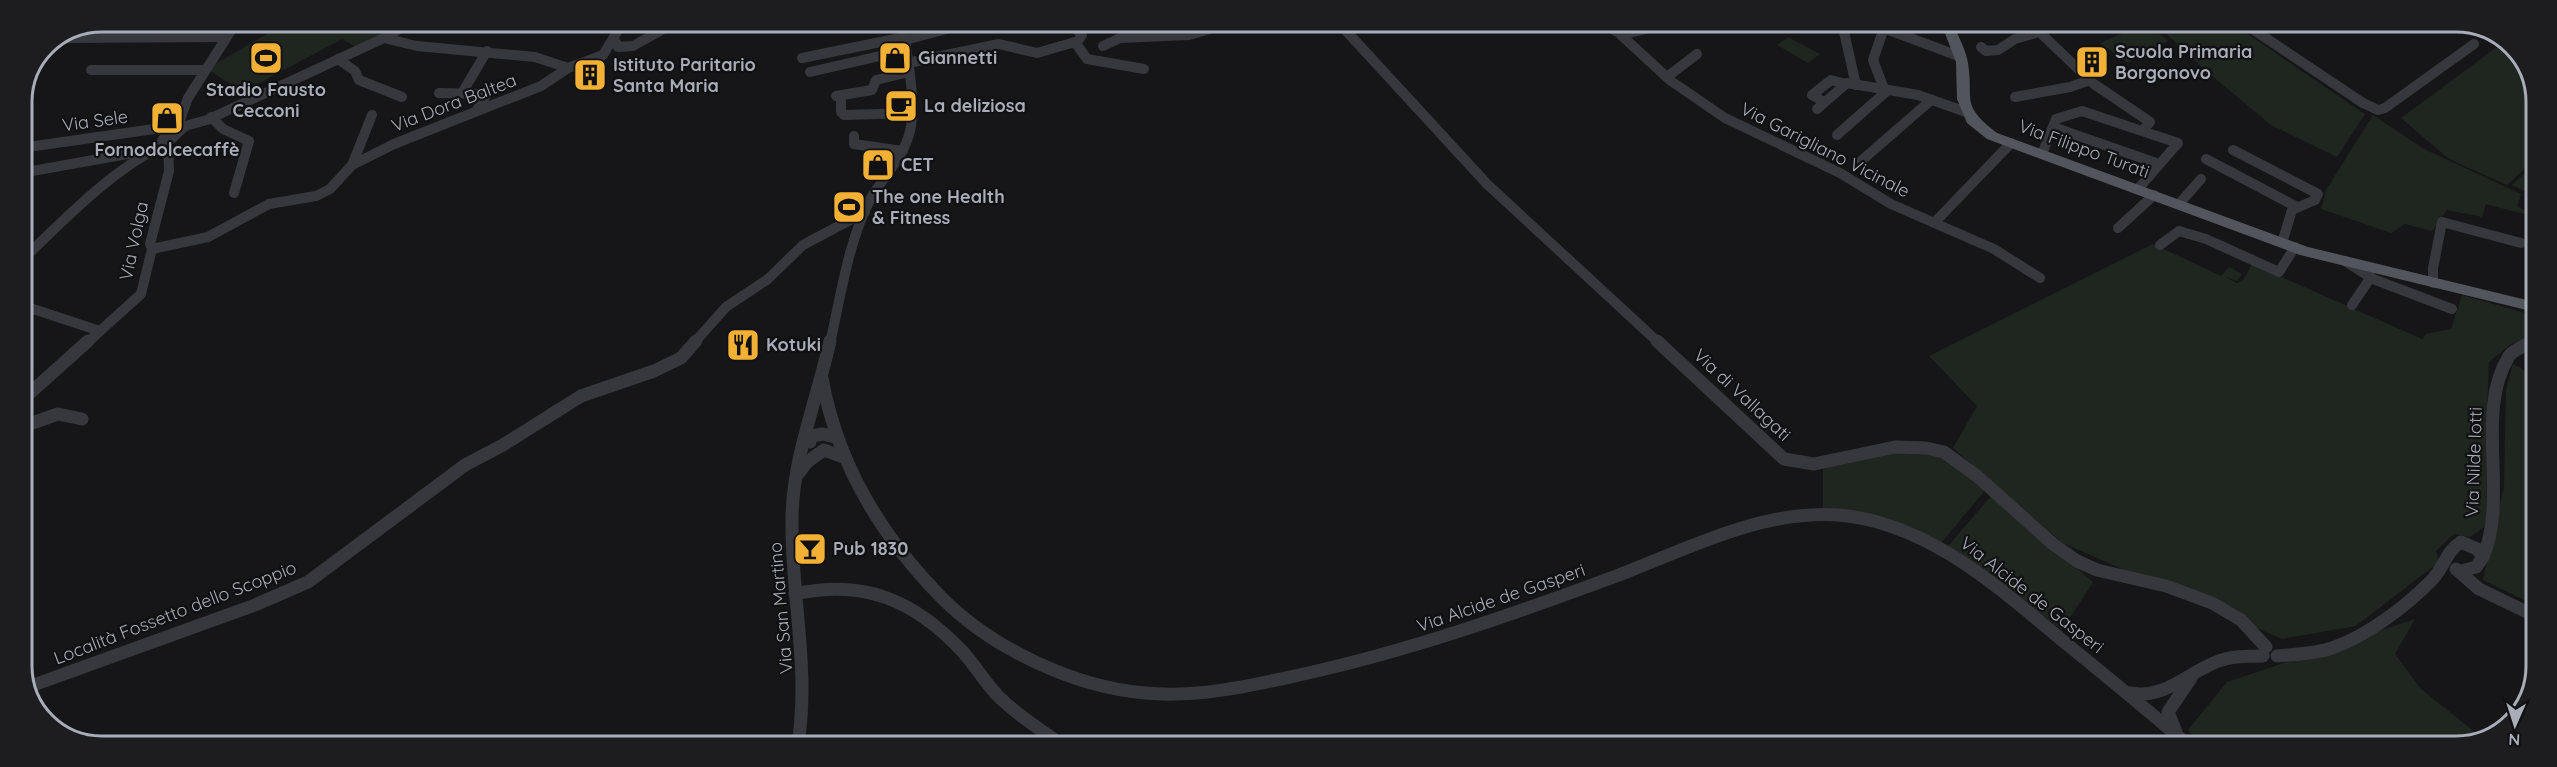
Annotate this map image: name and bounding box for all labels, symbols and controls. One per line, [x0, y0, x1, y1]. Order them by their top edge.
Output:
sports icon: Stadio Fausto Cecconi [248, 40, 284, 76]
shop icon: Giannetti [877, 40, 913, 76]
place label: Scuola Primaria Borgonovo [2115, 40, 2252, 84]
building icon: Scuola Primaria Borgonovo [2074, 44, 2110, 80]
place label: Giannetti [918, 46, 997, 69]
place label: Istituto Paritario Santa Maria [613, 53, 756, 97]
building icon: Istituto Paritario Santa Maria [572, 57, 608, 93]
street label: Via Dora Baltea [388, 68, 520, 137]
place label: Stadio Fausto Cecconi [206, 78, 326, 122]
cafe icon: La deliziosa [883, 88, 919, 124]
place label: La deliziosa [924, 94, 1026, 117]
street label: Via Garigliano Vicinale [1737, 97, 1914, 202]
shop icon: Fornodolcecaffè [149, 100, 185, 136]
street label: Via Sele [61, 105, 129, 136]
street label: Via Filippo Turati [2015, 114, 2153, 183]
place label: Fornodolcecaffè [94, 138, 240, 161]
shop icon: CET [860, 147, 896, 183]
place label: CET [901, 153, 934, 176]
place label: The one Health & Fitness [872, 185, 1005, 229]
sports icon: The one Health & Fitness [831, 189, 867, 225]
street label: Via Volga [114, 199, 153, 282]
restaurant icon: Kotuki [725, 327, 761, 363]
place label: Kotuki [766, 333, 821, 356]
street label: Via di Vallagati [1689, 344, 1796, 446]
street label: Via Nilde Iotti [2460, 407, 2487, 517]
bar icon: Pub 1830 [792, 531, 828, 567]
street label: Via Alcide de Gasperi [1956, 531, 2109, 658]
place label: Pub 1830 [833, 537, 908, 560]
street label: Via San Martino [763, 541, 798, 675]
street label: Località Fossetto dello Scoppio [50, 556, 299, 670]
street label: Via Alcide de Gasperi [1414, 558, 1588, 637]
north arrow [2485, 695, 2545, 755]
text: N [2508, 730, 2521, 750]

